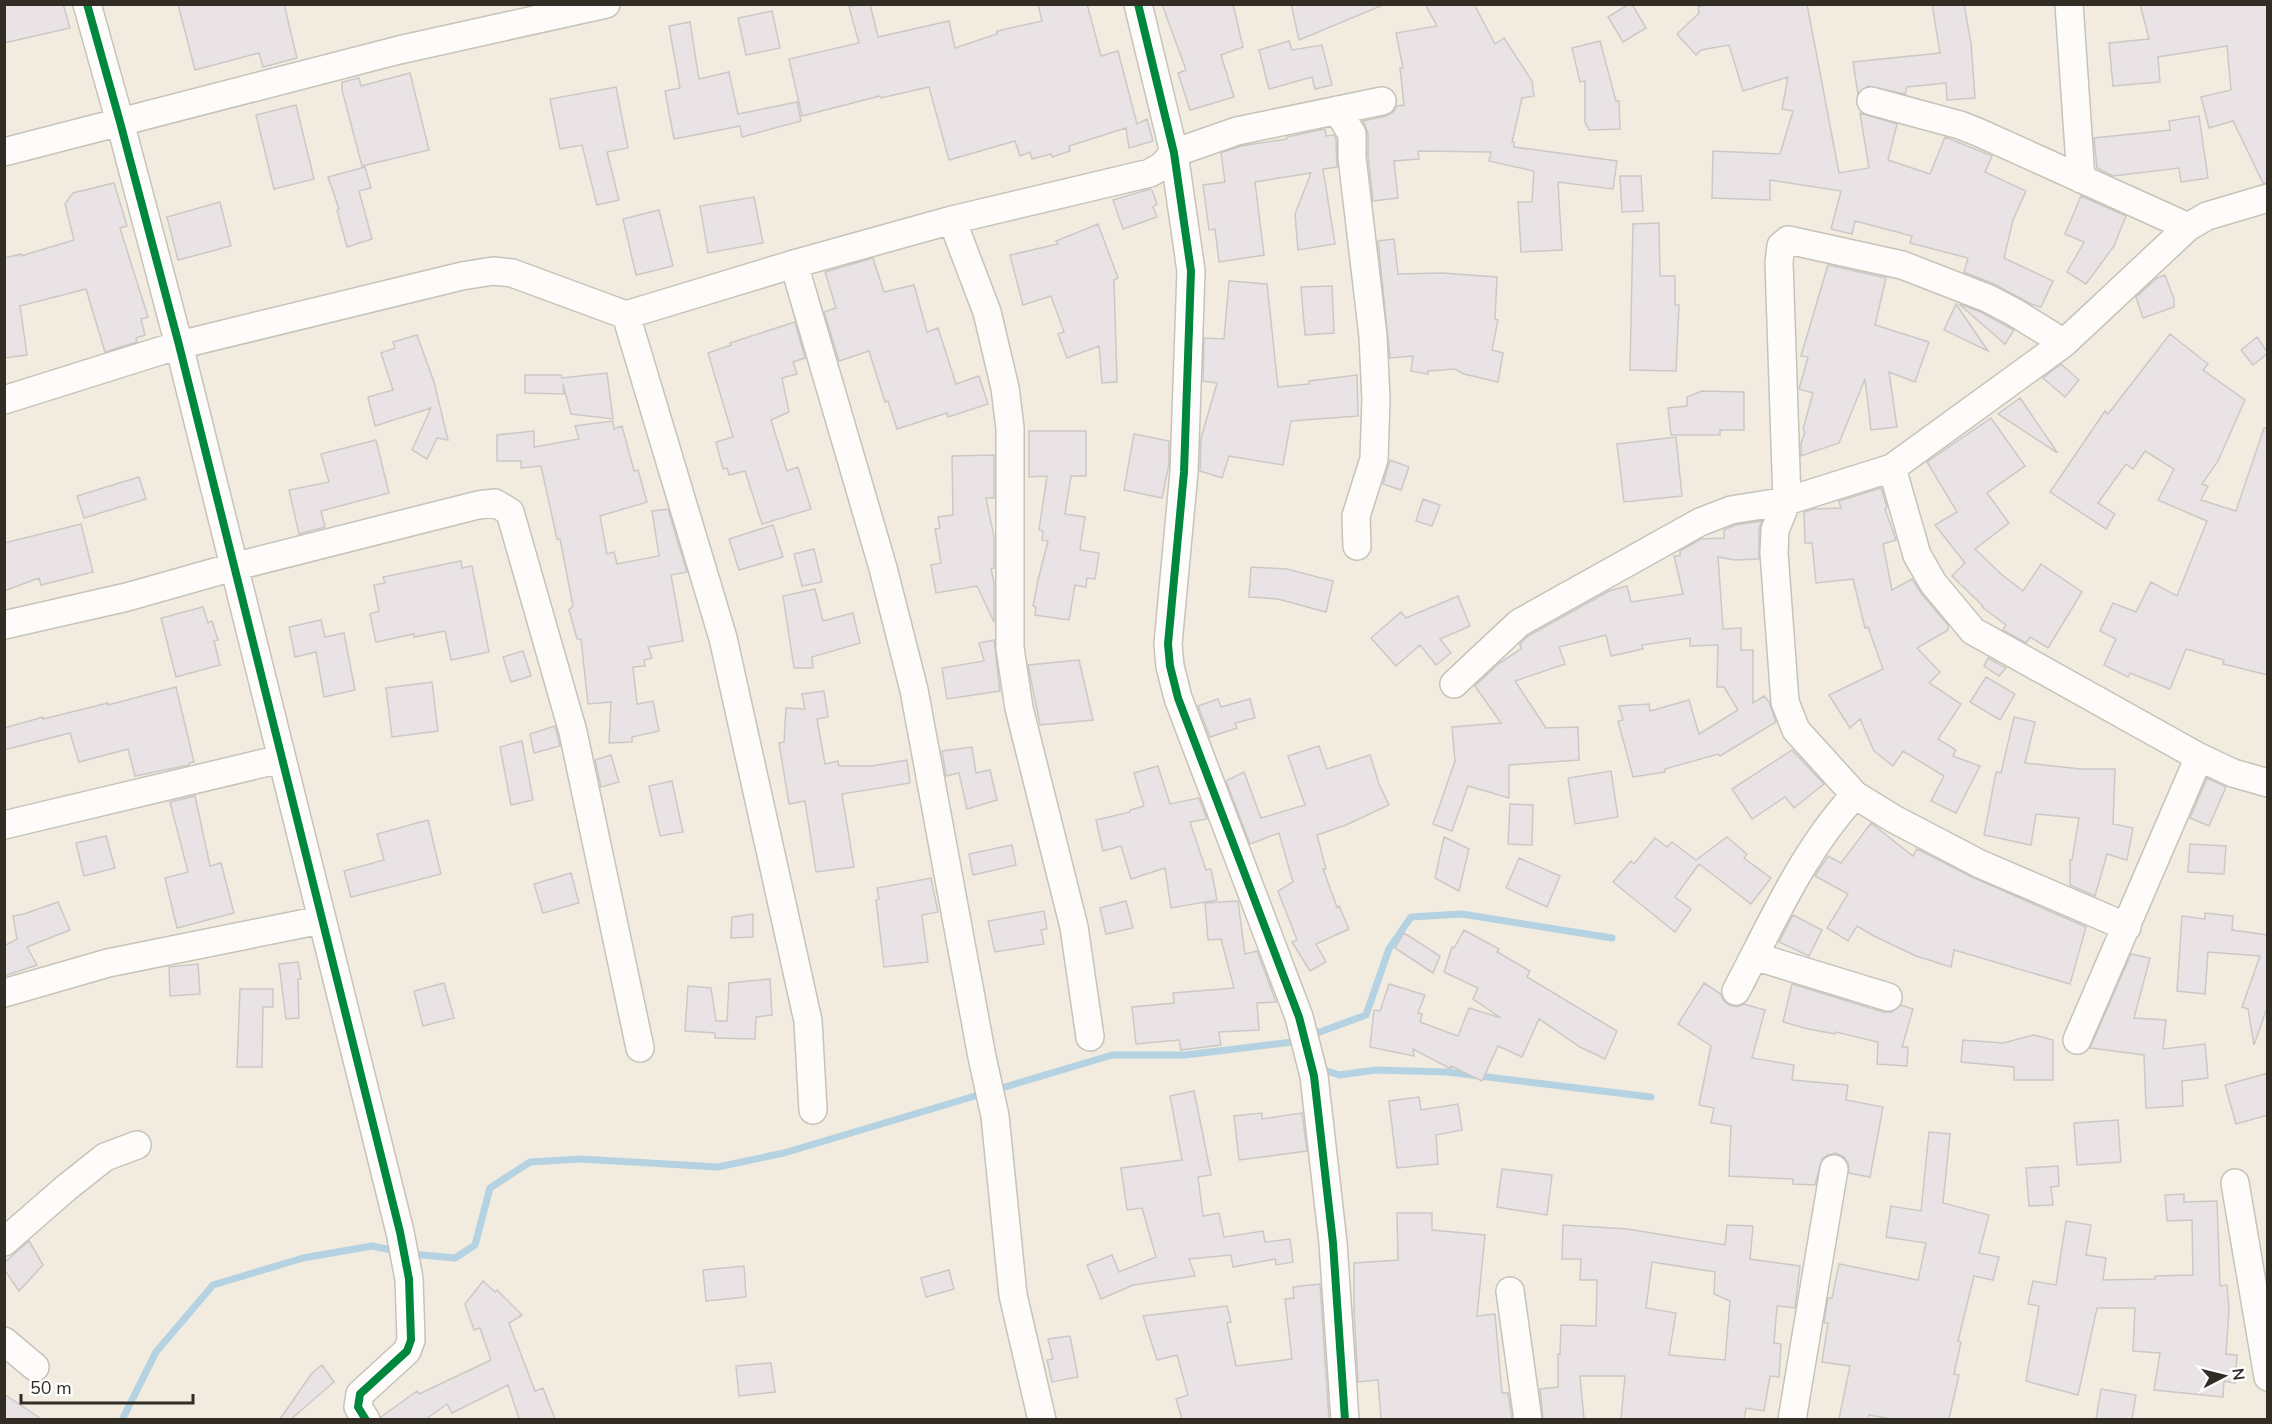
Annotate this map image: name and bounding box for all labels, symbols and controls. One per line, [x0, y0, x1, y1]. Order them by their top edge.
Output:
north arrow [2194, 1346, 2254, 1406]
scale bar [21, 1367, 194, 1405]
text: N [2226, 1367, 2250, 1382]
text: 50 m [30, 1376, 72, 1400]

